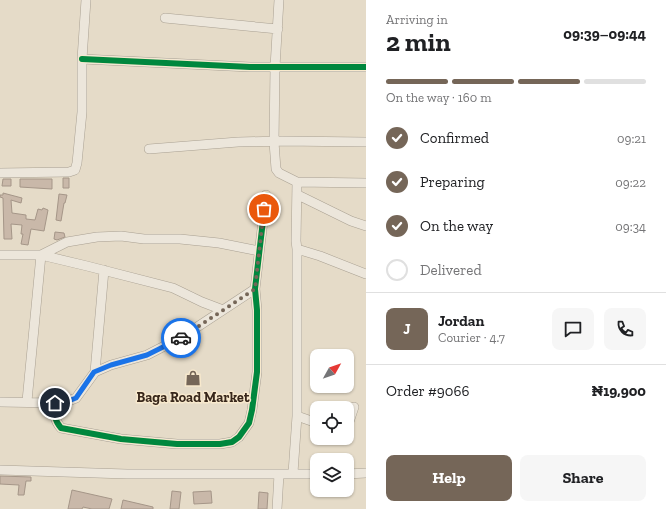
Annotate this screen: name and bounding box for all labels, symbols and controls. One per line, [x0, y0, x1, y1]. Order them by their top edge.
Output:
text: Arriving in [386, 12, 448, 27]
text: 09:39–09:44 [563, 25, 646, 43]
text: 2 min [386, 26, 451, 58]
text: On the way · 160 m [386, 90, 491, 105]
icon: check [386, 127, 408, 149]
text: Confirmed [420, 129, 489, 147]
text: 09:21 [617, 131, 646, 146]
icon: check [386, 171, 408, 193]
text: Preparing [420, 173, 485, 191]
text: 09:22 [615, 175, 646, 190]
pin [247, 192, 281, 226]
icon: bag [253, 198, 275, 220]
icon: check [386, 215, 408, 237]
text: On the way [420, 217, 493, 235]
text: 09:34 [615, 219, 646, 234]
text: Delivered [420, 261, 482, 279]
button: chat [552, 308, 594, 350]
button: phone [604, 308, 646, 350]
text: Jordan [438, 312, 484, 330]
courier [161, 318, 201, 358]
text: J [403, 320, 411, 338]
icon: car [170, 327, 192, 349]
text: Courier · 4.7 [438, 330, 505, 345]
north arrow [310, 349, 354, 393]
map controls [310, 349, 354, 497]
shop icon: Baga Road Market [184, 369, 202, 387]
text: Order #9066 [386, 382, 469, 400]
text: ₦19,900 [592, 382, 646, 400]
pin [38, 386, 72, 420]
place label: Baga Road Market [137, 389, 250, 406]
icon: home [44, 392, 66, 414]
button: locate [310, 401, 354, 445]
button: layers [310, 453, 354, 497]
button: Help [386, 455, 512, 501]
button: Share [520, 455, 646, 501]

